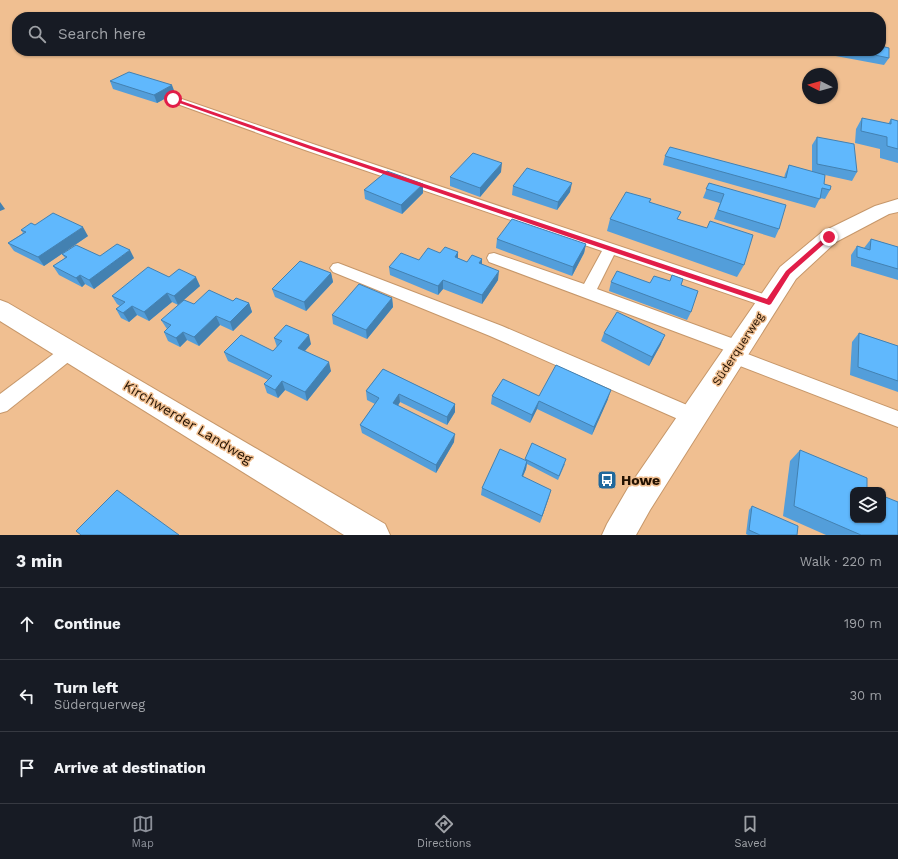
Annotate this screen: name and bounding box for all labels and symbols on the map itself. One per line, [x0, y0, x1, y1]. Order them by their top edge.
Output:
north arrow [802, 68, 838, 104]
route start [164, 90, 182, 108]
route end [820, 228, 838, 246]
street label: Süderquerweg [709, 309, 767, 388]
street label: Kirchwerder Landweg [121, 377, 256, 467]
bus stop icon: Howe [596, 469, 618, 491]
place label: Howe [621, 472, 660, 488]

